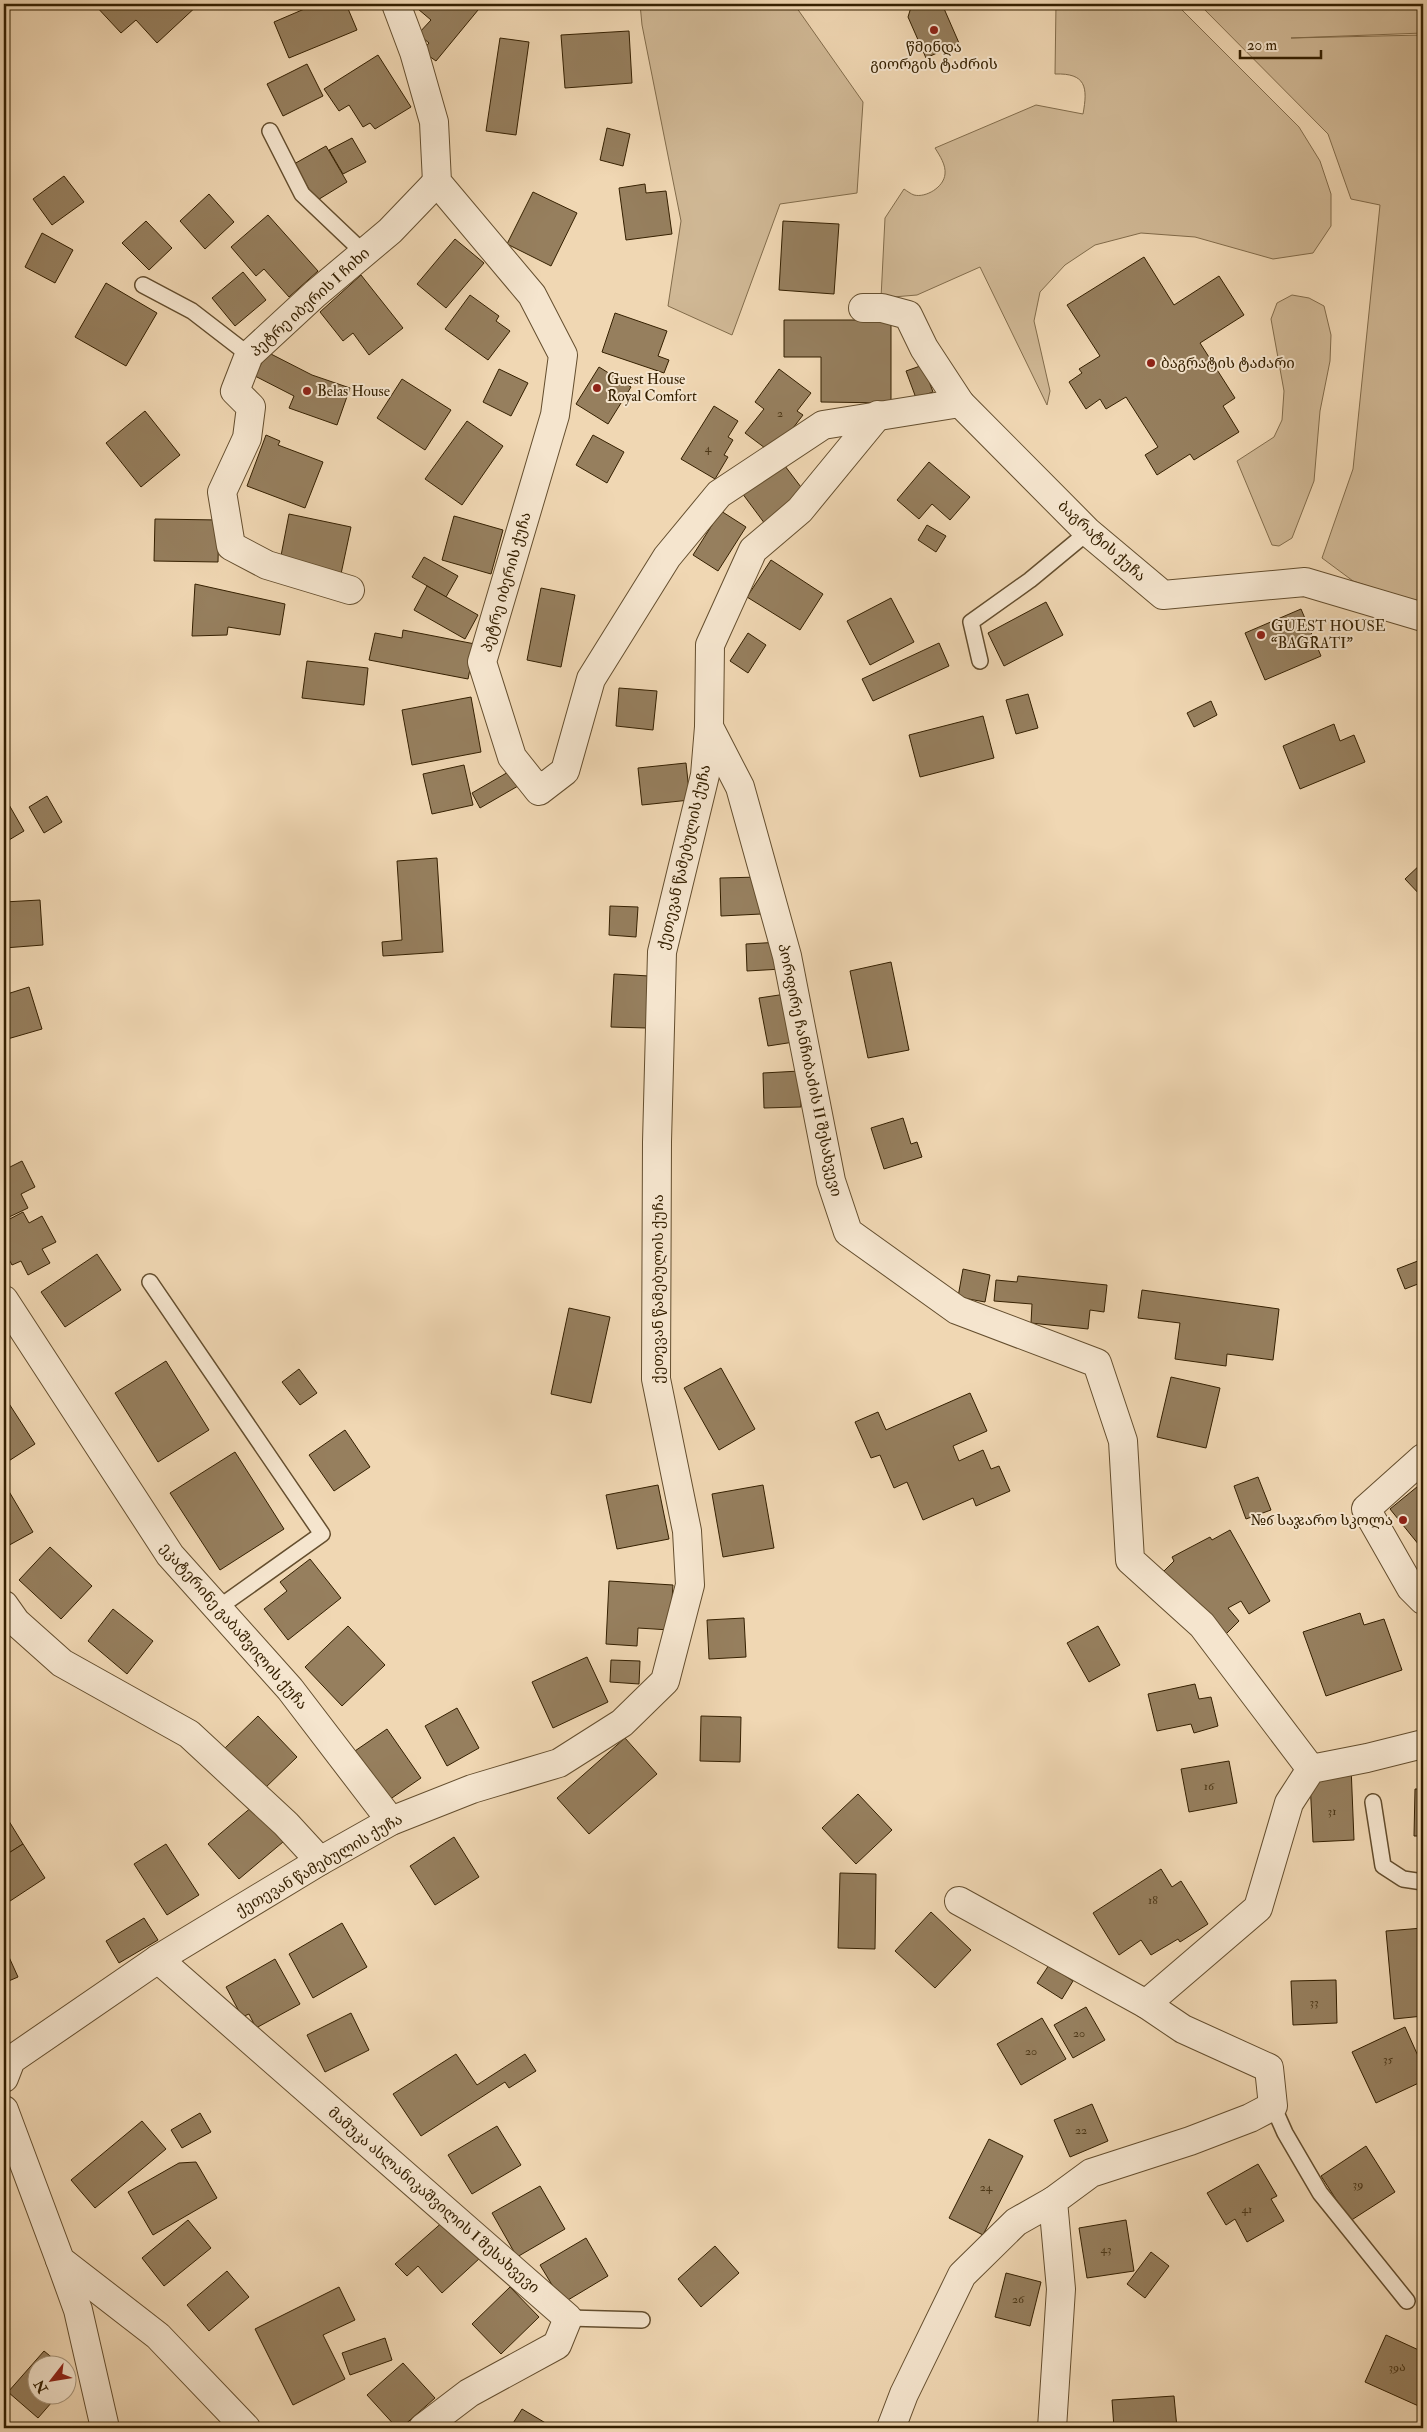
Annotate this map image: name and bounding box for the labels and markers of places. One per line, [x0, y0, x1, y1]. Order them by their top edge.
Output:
marker: წმინდა გიორგის ტაძრის [928, 24, 940, 36]
place label: წმინდა გიორგის ტაძრის [870, 38, 998, 74]
place label: ბაგრატის ტაძარი [1161, 354, 1295, 373]
marker: ბაგრატის ტაძარი [1145, 357, 1157, 369]
place label: Guest House Royal Comfort [607, 370, 697, 406]
place label: Belas House [317, 382, 390, 401]
marker: Guest House Royal Comfort [591, 382, 603, 394]
marker: Belas House [301, 385, 313, 397]
place label: GUEST HOUSE “BAGRATI” [1271, 617, 1386, 653]
marker: GUEST HOUSE “BAGRATI” [1255, 629, 1267, 641]
place label: №6 საჯარო სკოლა [1251, 1511, 1393, 1530]
marker: №6 საჯარო სკოლა [1397, 1514, 1409, 1526]

